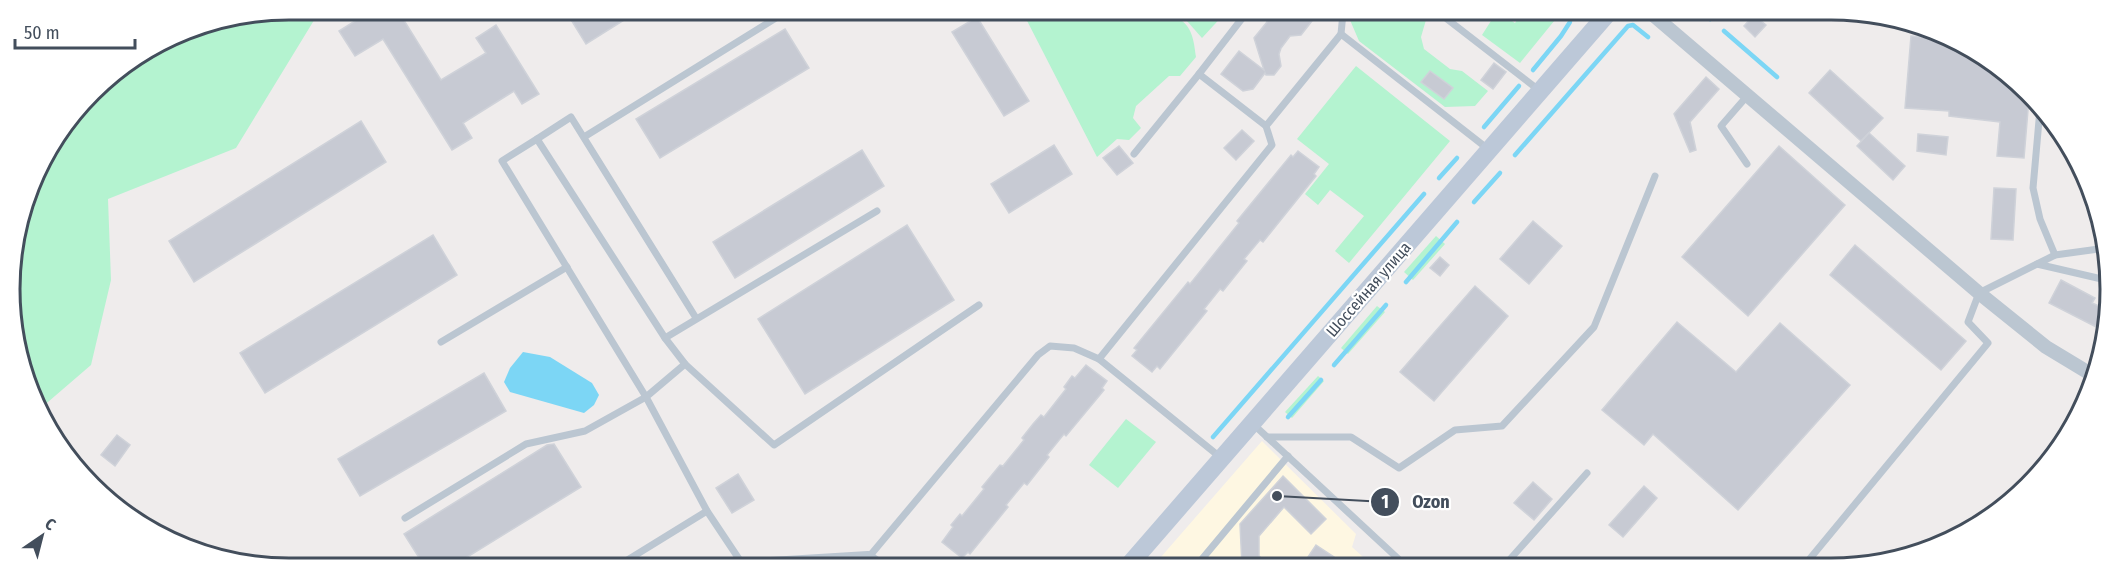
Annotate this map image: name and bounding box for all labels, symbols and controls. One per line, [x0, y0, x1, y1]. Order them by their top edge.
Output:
scale bar [15, 12, 135, 50]
text: 50 m [24, 22, 60, 44]
street label: Шоссейная улица [1322, 238, 1415, 341]
callout: Ozon [1370, 484, 1462, 520]
text: 1 [1381, 491, 1389, 513]
text: Ozon [1412, 491, 1450, 513]
north arrow [12, 506, 72, 566]
text: С [41, 514, 60, 535]

